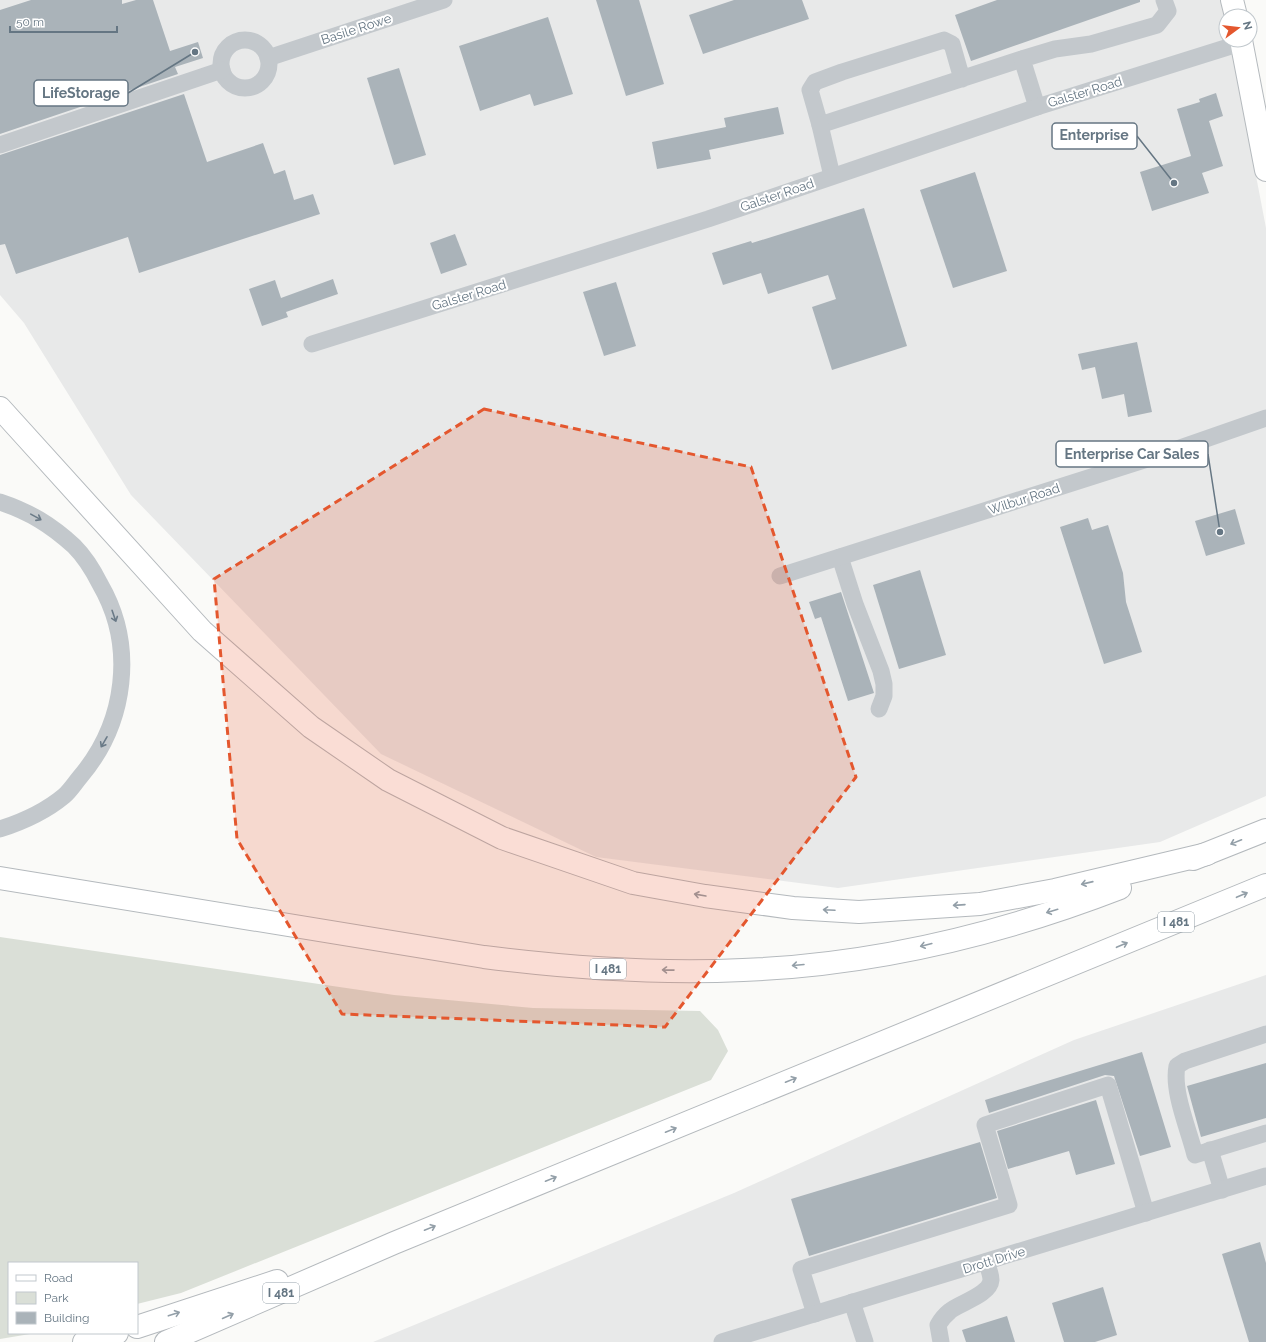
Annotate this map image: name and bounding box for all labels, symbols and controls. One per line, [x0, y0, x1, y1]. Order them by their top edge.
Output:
scale bar [10, 8, 117, 34]
north arrow [1218, 8, 1258, 48]
street label: Basile Rowe [319, 10, 393, 47]
text: 50 m [16, 15, 44, 29]
text: N [1240, 20, 1255, 31]
street label: Galster Road [1046, 74, 1124, 110]
callout: LifeStorage [34, 80, 128, 106]
text: LifeStorage [42, 85, 121, 101]
callout: Enterprise [1052, 123, 1137, 149]
text: Enterprise [1059, 127, 1129, 143]
street label: Galster Road [738, 175, 816, 215]
street label: Galster Road [430, 277, 508, 313]
callout: Enterprise Car Sales [1056, 441, 1208, 467]
text: Enterprise Car Sales [1065, 446, 1200, 462]
street label: Wilbur Road [986, 480, 1062, 518]
one-way arrow [30, 513, 42, 521]
one-way arrow [111, 610, 119, 622]
one-way arrow [100, 736, 108, 747]
one-way arrow [1231, 839, 1243, 846]
one-way arrow [1081, 879, 1094, 887]
one-way arrow [694, 891, 707, 899]
one-way arrow [1235, 891, 1247, 898]
one-way arrow [953, 901, 966, 909]
one-way arrow [823, 906, 836, 913]
one-way arrow [1045, 908, 1058, 915]
road number: I 481 [1158, 912, 1194, 932]
one-way arrow [1115, 940, 1127, 948]
one-way arrow [920, 942, 933, 949]
road number: I 481 [590, 959, 626, 979]
one-way arrow [792, 961, 805, 969]
one-way arrow [662, 967, 675, 974]
one-way arrow [785, 1076, 797, 1084]
one-way arrow [665, 1125, 677, 1133]
one-way arrow [544, 1174, 556, 1182]
one-way arrow [424, 1223, 436, 1231]
street label: Drott Drive [961, 1243, 1027, 1277]
legend [8, 1262, 138, 1334]
text: Road [44, 1271, 73, 1285]
road number: I 481 [263, 1283, 299, 1303]
text: Park [44, 1291, 69, 1305]
one-way arrow [168, 1310, 180, 1318]
text: Building [44, 1311, 90, 1325]
one-way arrow [222, 1312, 234, 1319]

